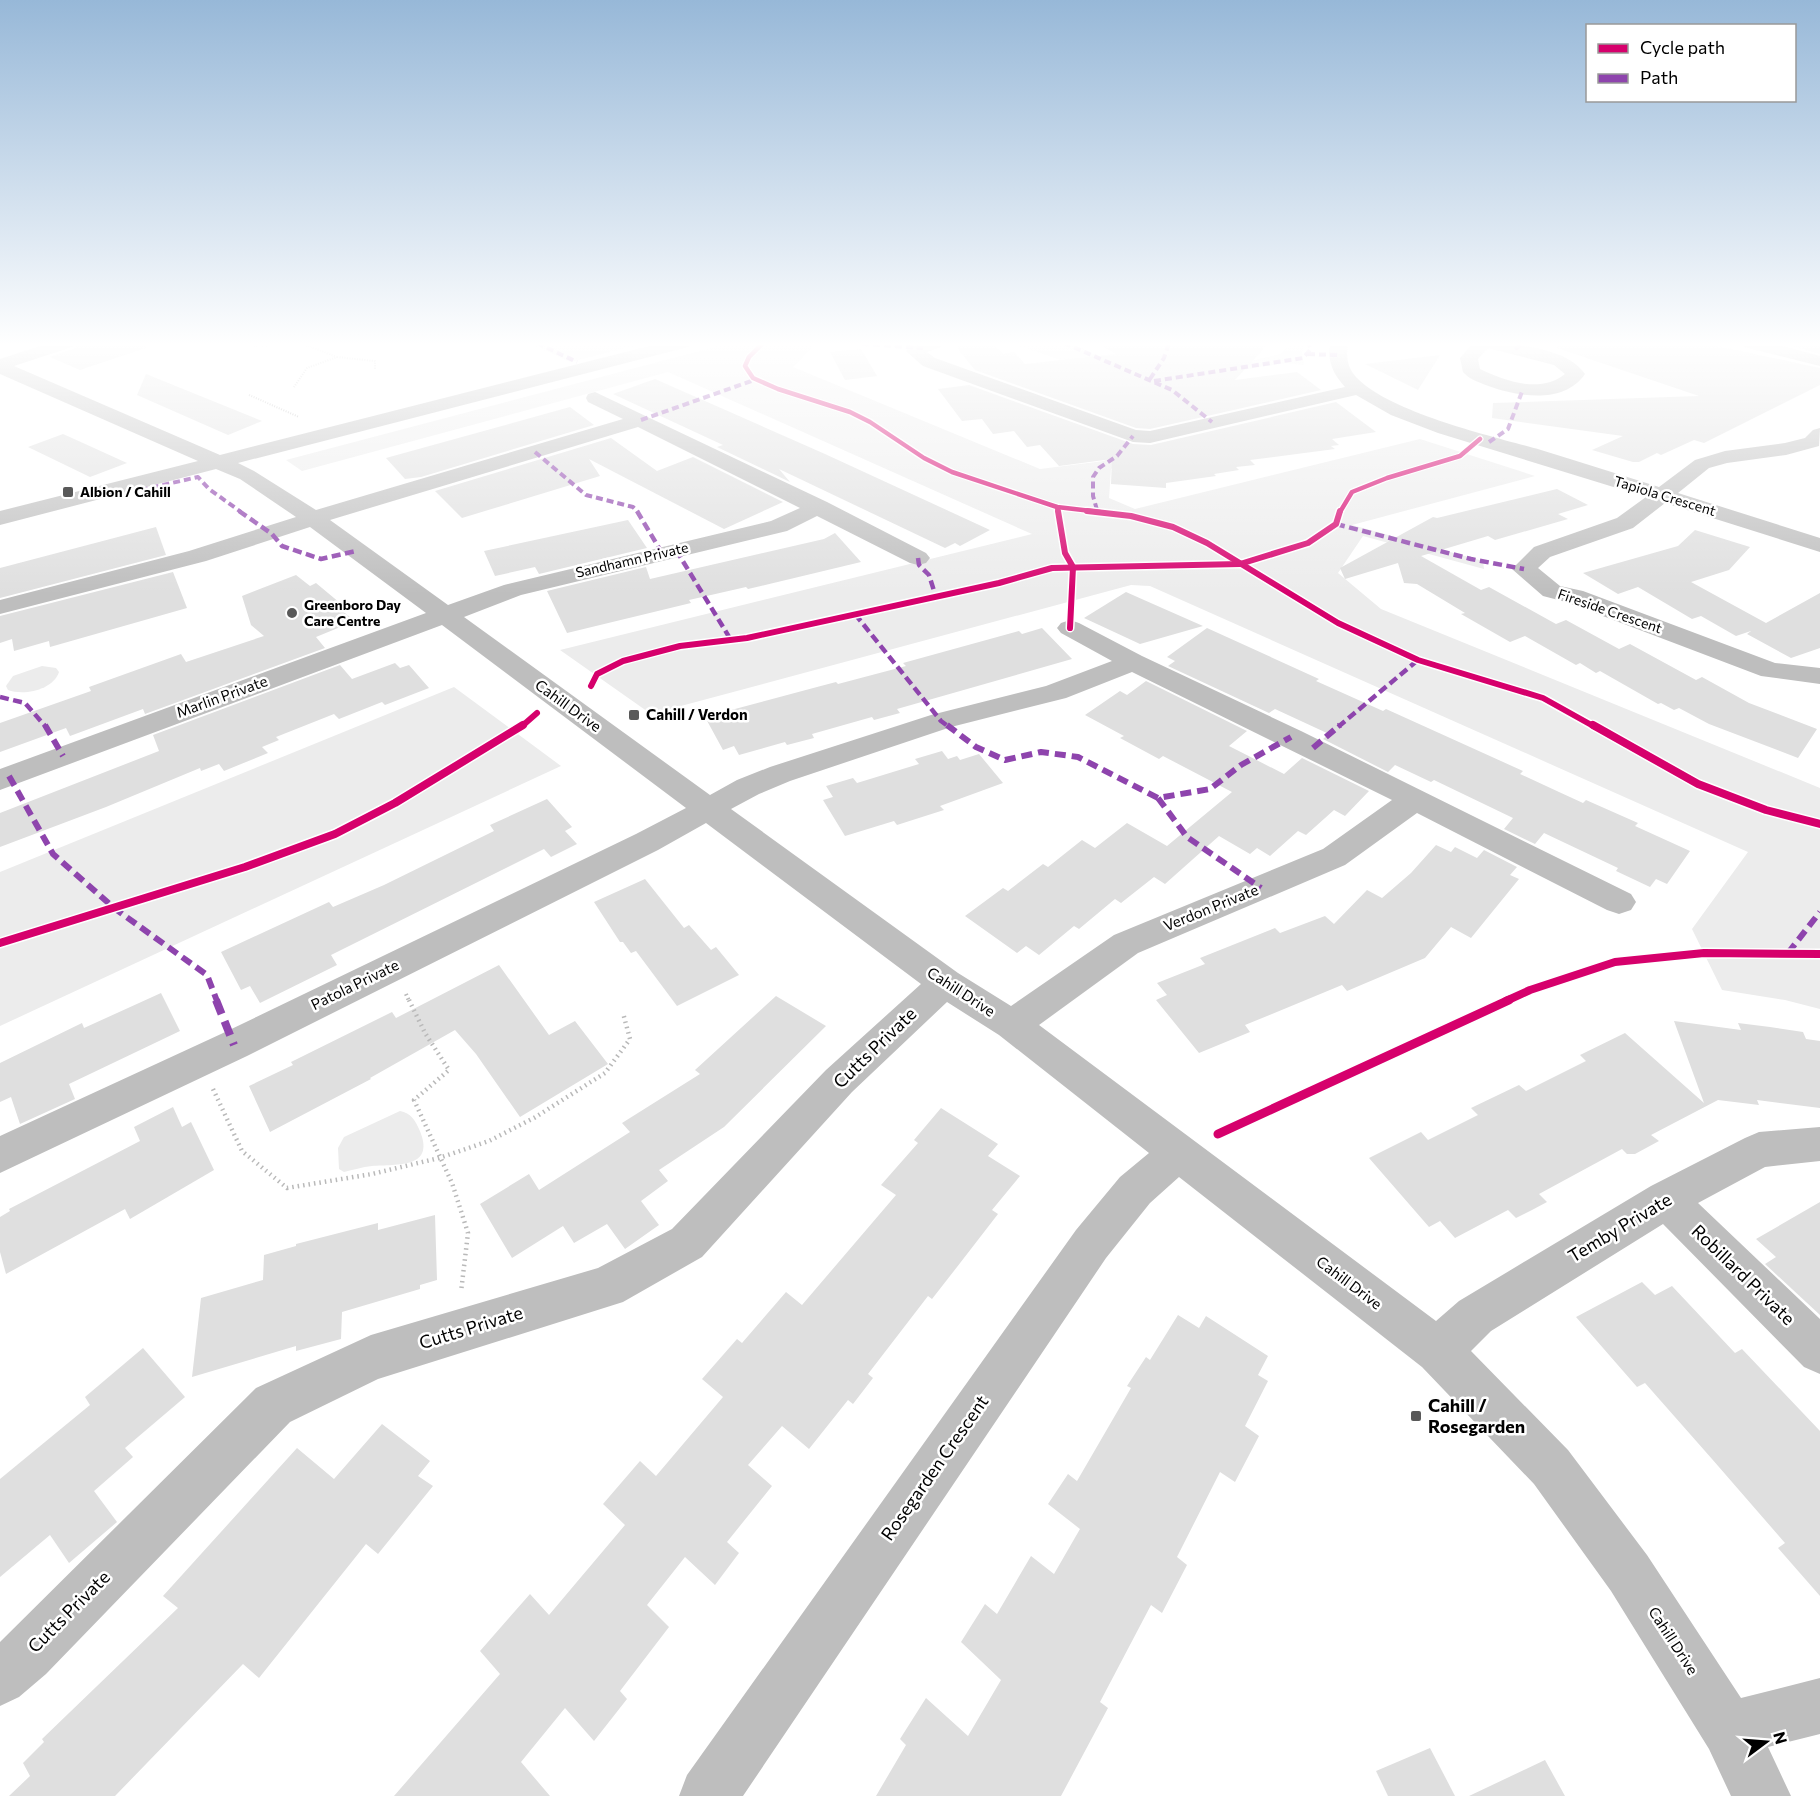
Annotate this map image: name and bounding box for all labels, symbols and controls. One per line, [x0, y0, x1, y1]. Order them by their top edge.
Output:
legend [1586, 24, 1796, 102]
text: Cycle path [1640, 36, 1725, 58]
text: Path [1640, 66, 1678, 88]
street label: Tapiola Crescent [1612, 472, 1718, 519]
place label: Albion / Cahill [80, 483, 171, 500]
marker: Albion / Cahill [61, 485, 75, 499]
street label: Sandhamn Private [574, 538, 690, 581]
street label: Fireside Crescent [1556, 585, 1665, 636]
place label: Greenboro Day Care Centre [304, 596, 401, 629]
marker: Greenboro Day Care Centre [285, 606, 299, 620]
street label: Marlin Private [174, 671, 270, 721]
street label: Cahill Drive [532, 675, 605, 735]
place label: Cahill / Verdon [646, 705, 748, 723]
marker: Cahill / Verdon [627, 708, 641, 722]
street label: Verdon Private [1161, 880, 1261, 934]
street label: Patola Private [308, 955, 401, 1013]
street label: Cahill Drive [924, 963, 999, 1020]
street label: Cutts Private [828, 1002, 920, 1092]
street label: Temby Private [1564, 1188, 1675, 1267]
street label: Robillard Private [1687, 1219, 1800, 1329]
street label: Cahill Drive [1313, 1252, 1386, 1313]
street label: Cutts Private [416, 1301, 525, 1353]
street label: Rosegarden Crescent [876, 1391, 993, 1544]
place label: Cahill / Rosegarden [1428, 1394, 1525, 1437]
marker: Cahill / Rosegarden [1409, 1409, 1423, 1423]
street label: Cutts Private [23, 1566, 114, 1657]
street label: Cahill Drive [1645, 1603, 1702, 1678]
north arrow [1736, 1712, 1796, 1772]
text: N [1770, 1729, 1792, 1746]

